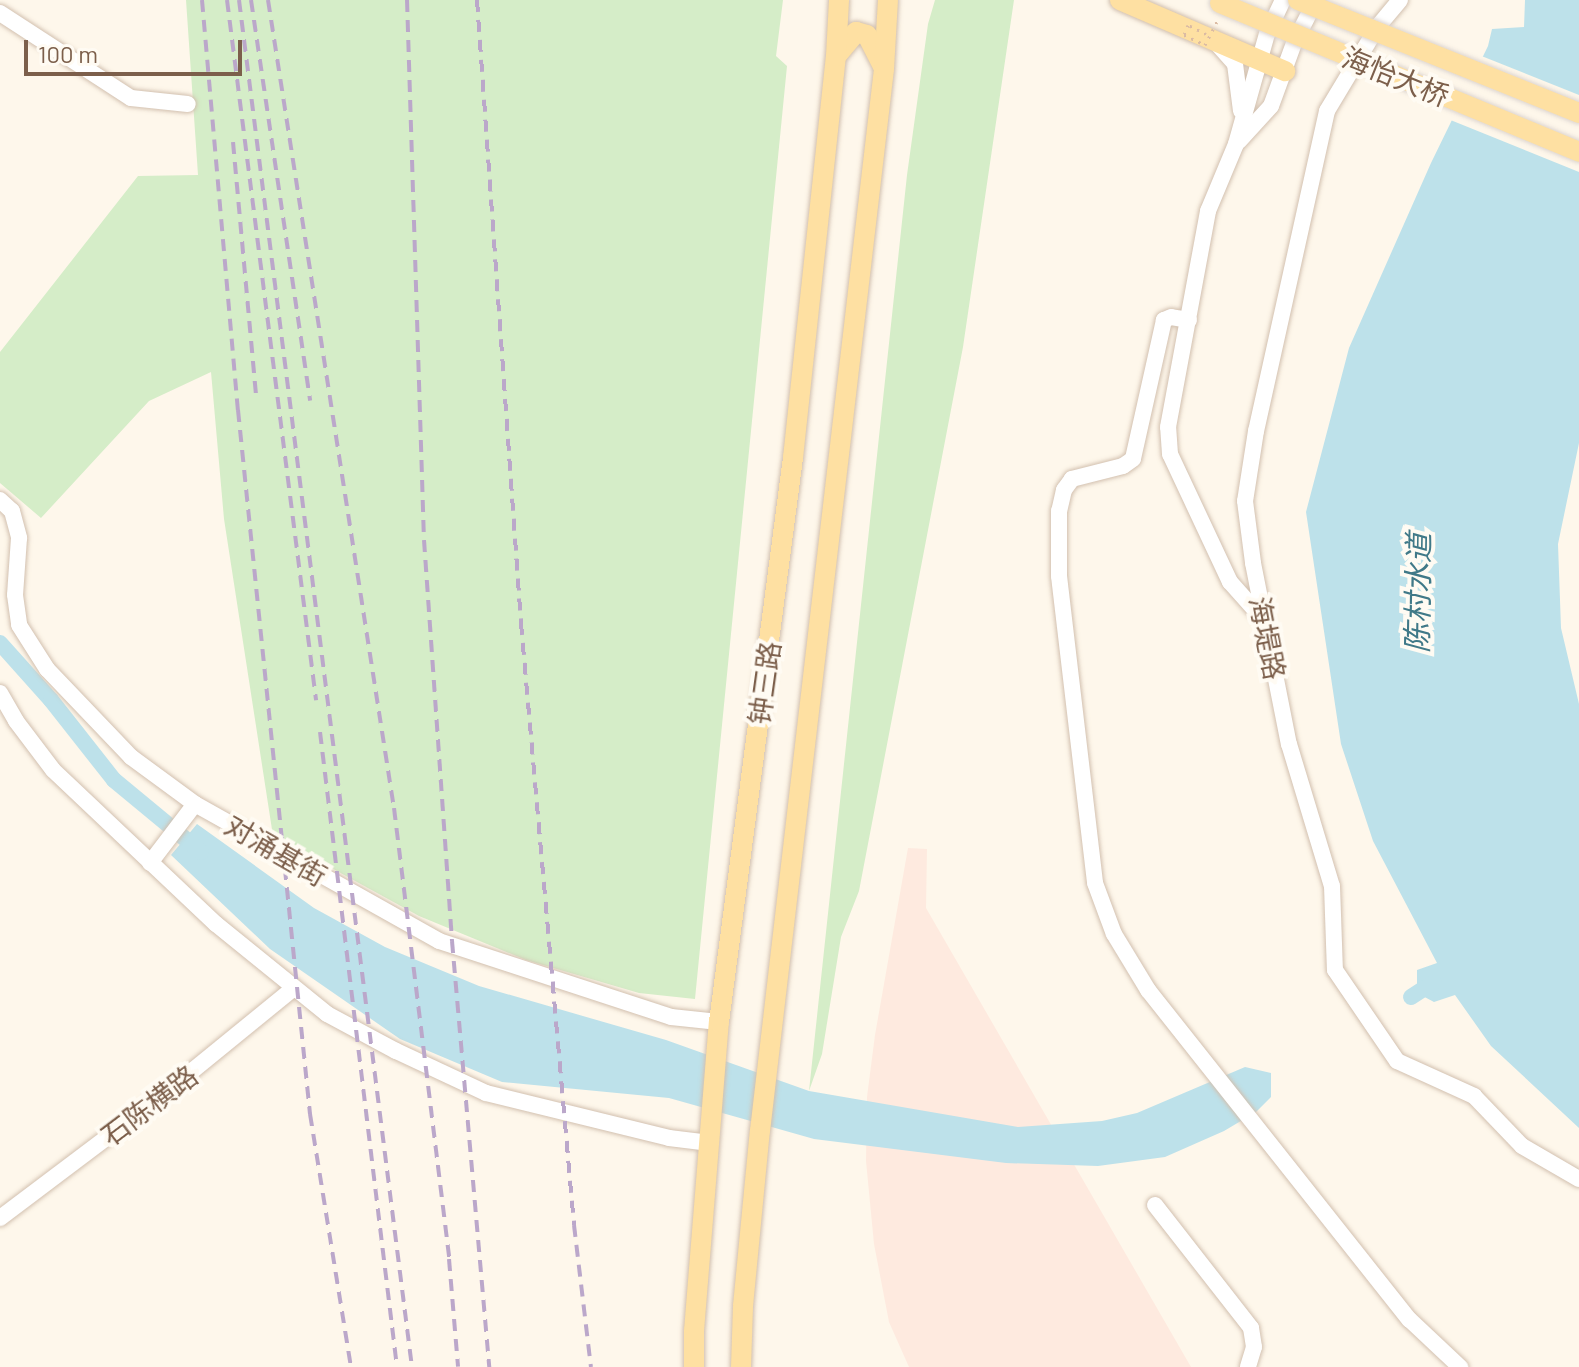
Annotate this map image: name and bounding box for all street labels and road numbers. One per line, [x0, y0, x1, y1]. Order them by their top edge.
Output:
street label: 海怡大桥 [1338, 39, 1454, 113]
street label: 海堤路 [1243, 594, 1293, 682]
street label: 钟三路 [742, 639, 786, 727]
street label: 对涌基街 [219, 807, 333, 893]
street label: 石陈横路 [94, 1058, 204, 1152]

